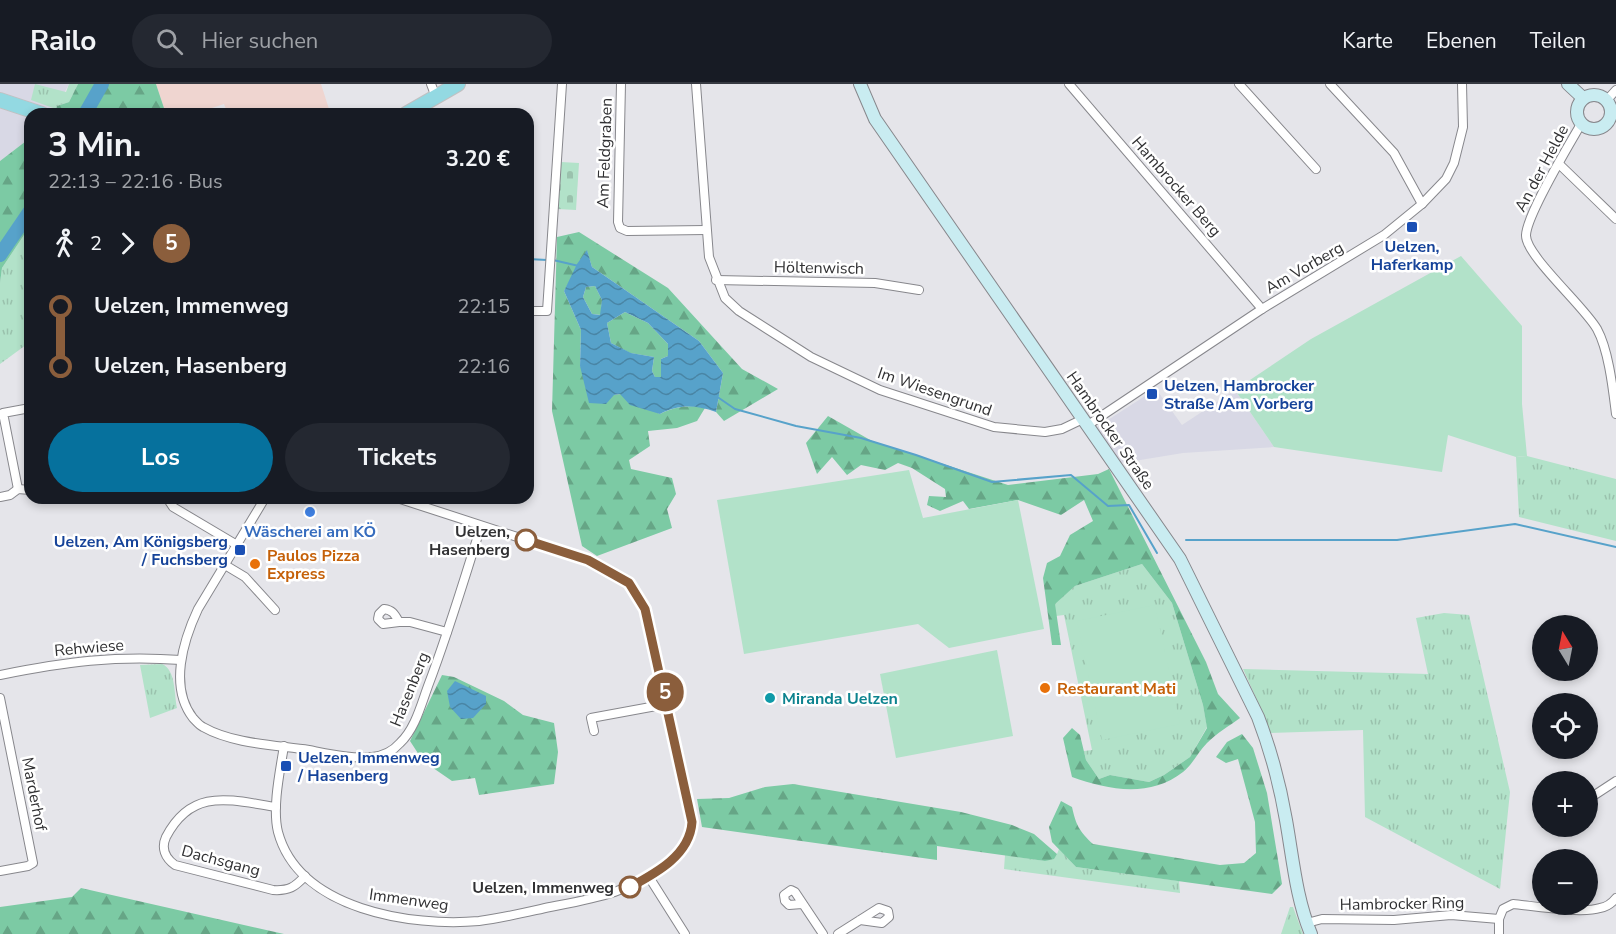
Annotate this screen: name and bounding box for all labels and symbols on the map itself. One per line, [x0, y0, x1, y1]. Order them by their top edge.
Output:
street label: Am Feldgraben [592, 97, 618, 209]
street label: An der Helde [1510, 121, 1574, 216]
street label: Hambrocker Berg [1127, 132, 1226, 241]
marker: Uelzen, Haferkamp [1405, 220, 1419, 234]
place label: Uelzen, Haferkamp [1371, 236, 1453, 276]
street label: Am Vorberg [1261, 237, 1348, 299]
street label: Höltenwisch [774, 256, 864, 280]
street label: Im Wiesengrund [875, 362, 995, 422]
street label: Hambrocker Straße [1061, 367, 1159, 494]
place label: Uelzen, Hambrocker Straße /Am Vorberg [1164, 375, 1315, 415]
marker: Uelzen, Hambrocker Straße /Am Vorberg [1145, 387, 1159, 401]
marker: Wäscherei am KÖ [303, 505, 317, 519]
place label: Wäscherei am KÖ [244, 521, 376, 543]
place label: Uelzen, Hasenberg [429, 521, 510, 561]
marker: Uelzen, Hasenberg [515, 529, 537, 551]
place label: Uelzen, Am Königsberg / Fuchsberg [54, 531, 228, 571]
marker: Uelzen, Am Königsberg / Fuchsberg [233, 543, 247, 557]
place label: Paulos Pizza Express [267, 545, 360, 585]
marker: Paulos Pizza Express [248, 557, 262, 571]
north arrow [1532, 615, 1598, 681]
street label: Rehwiese [53, 634, 125, 662]
street label: Hasenberg [385, 649, 435, 730]
line badge: 5 [646, 672, 684, 712]
place label: Restaurant Mati [1057, 678, 1176, 700]
marker: Restaurant Mati [1038, 681, 1052, 695]
place label: Miranda Uelzen [782, 688, 898, 710]
marker: Miranda Uelzen [763, 691, 777, 705]
place label: Uelzen, Immenweg / Hasenberg [297, 747, 440, 787]
street label: Marderhof [16, 755, 52, 834]
marker: Uelzen, Immenweg / Hasenberg [279, 759, 293, 773]
street label: Dachsgang [179, 840, 263, 882]
marker: Uelzen, Immenweg [619, 876, 641, 898]
place label: Uelzen, Immenweg [472, 877, 614, 899]
street label: Immenweg [368, 884, 450, 916]
street label: Hambrocker Ring [1340, 892, 1465, 916]

